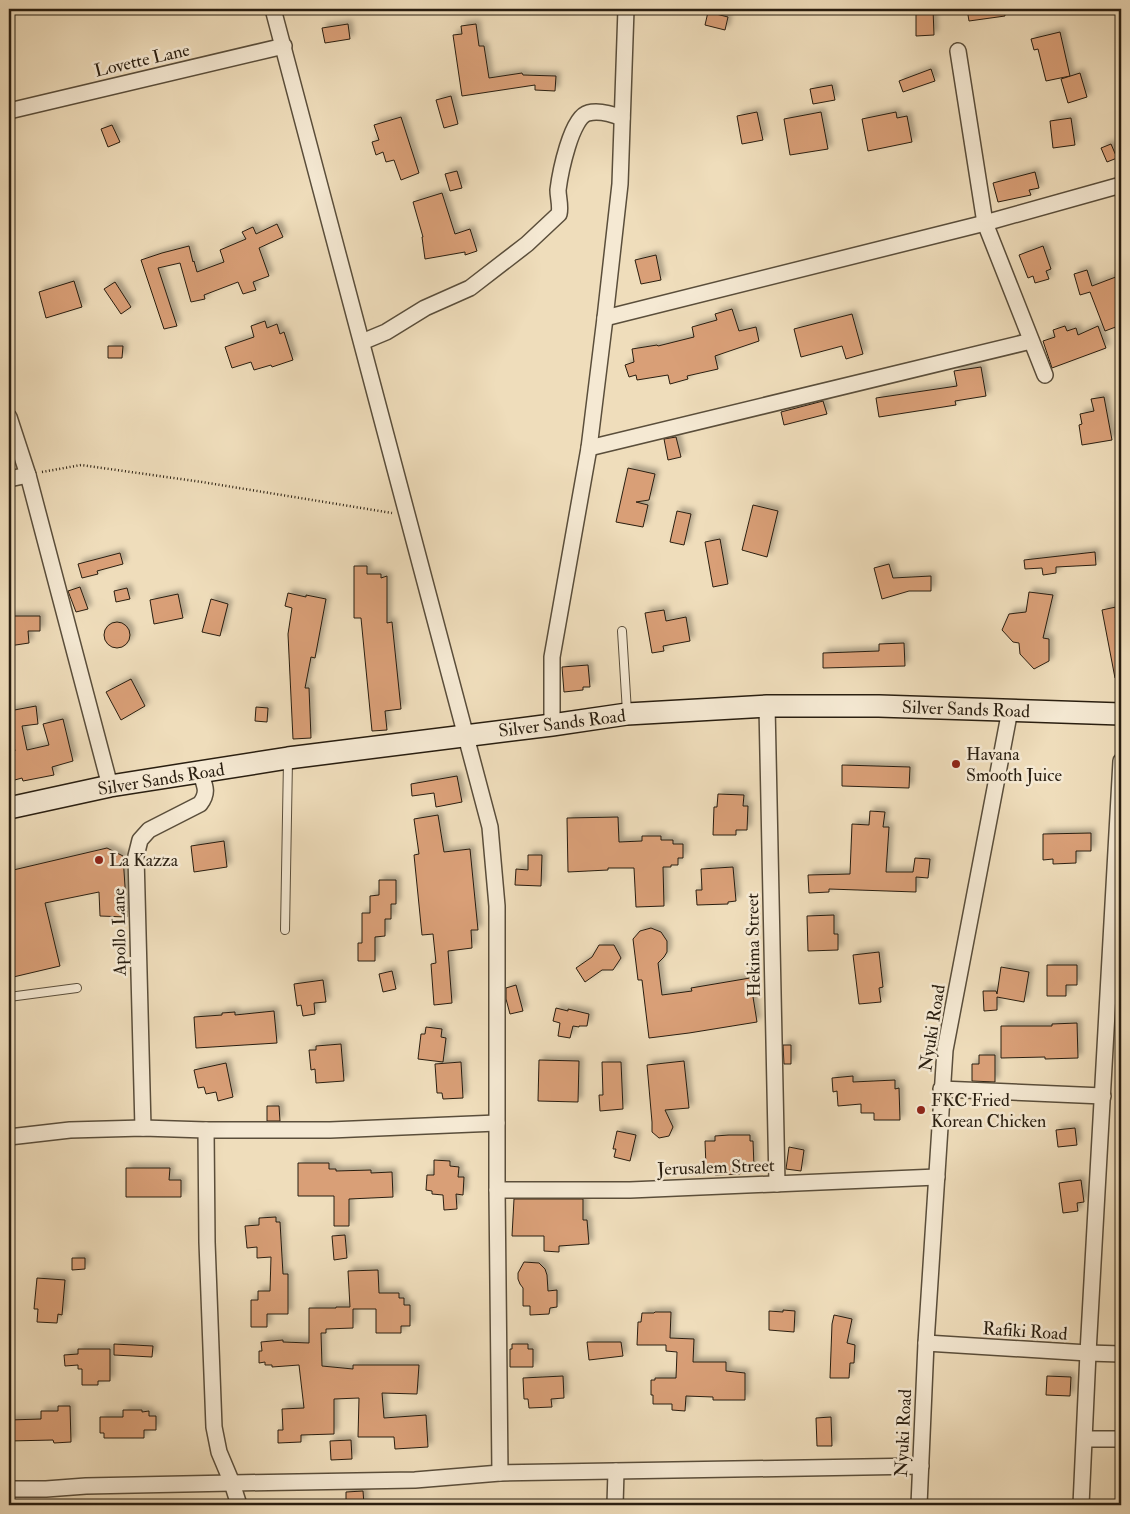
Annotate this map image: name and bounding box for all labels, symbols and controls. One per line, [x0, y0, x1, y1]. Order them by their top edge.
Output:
street label: Lovette Lane [92, 38, 192, 83]
street label: Silver Sands Road [902, 696, 1030, 723]
street label: Silver Sands Road [497, 704, 627, 743]
place label: Havana Smooth Juice [966, 743, 1062, 787]
street label: Silver Sands Road [96, 758, 226, 801]
marker: Havana Smooth Juice [950, 758, 962, 770]
place label: La Kazza [109, 849, 179, 872]
marker: La Kazza [93, 854, 105, 866]
street label: Apollo Lane [107, 887, 132, 977]
street label: Hekima Street [741, 893, 766, 997]
street label: Nyuki Road [914, 983, 951, 1073]
place label: FKC Fried Korean Chicken [931, 1089, 1046, 1133]
marker: FKC Fried Korean Chicken [915, 1104, 927, 1116]
street label: Jerusalem Street [656, 1154, 775, 1181]
street label: Rafiki Road [982, 1317, 1068, 1346]
street label: Nyuki Road [890, 1388, 917, 1477]

